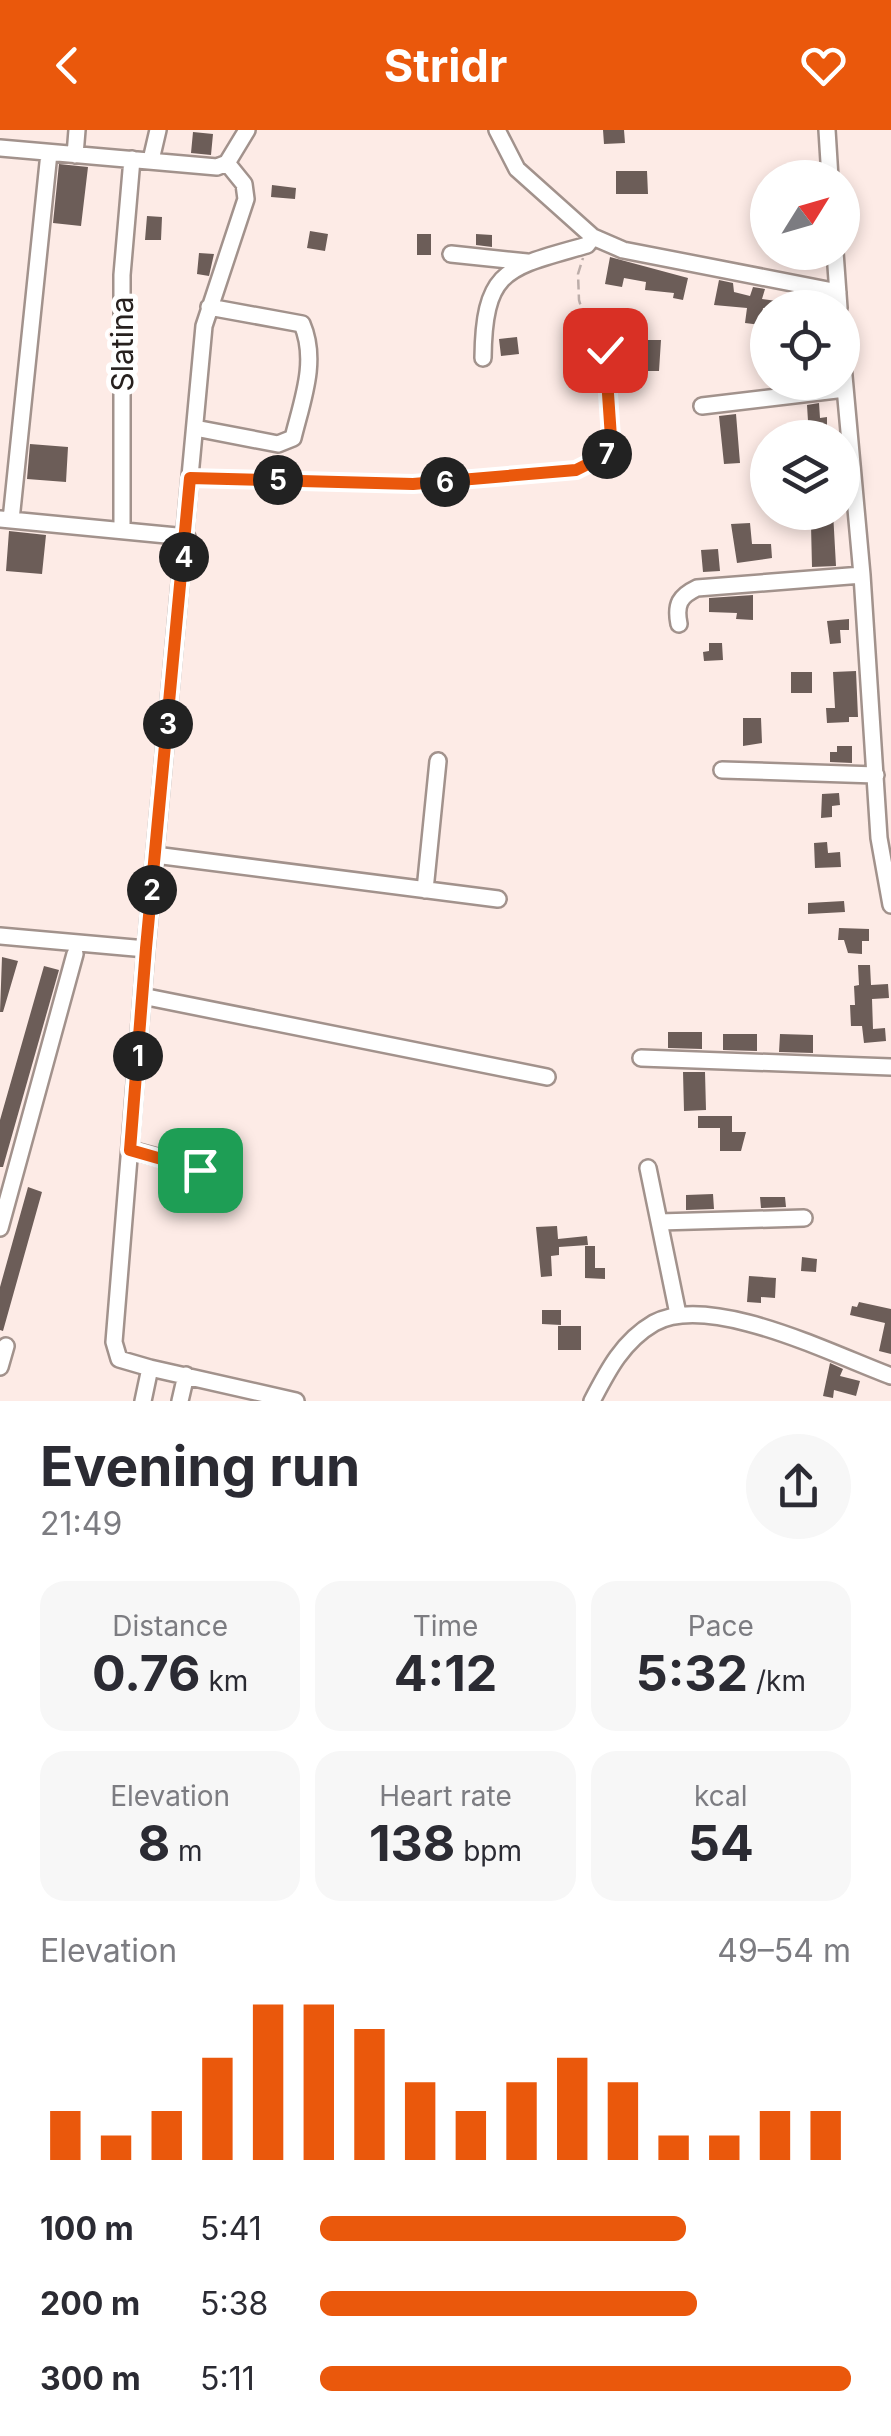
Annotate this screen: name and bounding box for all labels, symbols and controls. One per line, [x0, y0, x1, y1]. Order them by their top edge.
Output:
icon: back [40, 38, 95, 93]
text: Stridr [384, 38, 507, 93]
icon: heart [796, 38, 851, 93]
north arrow [750, 160, 860, 270]
map controls [750, 160, 860, 530]
button: locate [750, 290, 860, 400]
street label: Slatina [104, 296, 140, 392]
pin [563, 308, 648, 393]
icon: check [578, 323, 633, 378]
button: layers [750, 420, 860, 530]
pin: 7 [582, 429, 632, 479]
text: 7 [599, 437, 615, 471]
pin: 5 [253, 455, 303, 505]
pin: 6 [420, 457, 470, 507]
text: 5 [269, 463, 287, 497]
text: 6 [436, 465, 454, 499]
pin: 4 [159, 532, 209, 582]
text: 4 [175, 540, 193, 574]
pin: 3 [143, 699, 193, 749]
text: 3 [159, 707, 177, 741]
pin: 2 [127, 865, 177, 915]
text: 2 [143, 873, 161, 907]
pin: 1 [113, 1031, 163, 1081]
text: 1 [132, 1039, 144, 1073]
pin [158, 1128, 243, 1213]
icon: arrive [173, 1143, 228, 1198]
text: Evening run [40, 1433, 360, 1499]
button: share [746, 1434, 851, 1539]
text: 21:49 [40, 1504, 122, 1543]
text: Distance [112, 1609, 228, 1643]
text: Time [413, 1609, 478, 1643]
text: Pace [688, 1609, 754, 1643]
text: 0.76 [92, 1643, 201, 1703]
text: 4:12 [394, 1643, 497, 1703]
text: 5:32 [636, 1643, 748, 1703]
text: km [201, 1664, 248, 1698]
text: /km [748, 1664, 806, 1698]
text: Elevation [110, 1779, 230, 1813]
text: Heart rate [379, 1779, 512, 1813]
text: kcal [694, 1779, 748, 1813]
text: 8 [138, 1813, 170, 1873]
text: 138 [369, 1813, 455, 1873]
text: 54 [688, 1813, 754, 1873]
text: m [170, 1834, 203, 1868]
text: bpm [455, 1834, 522, 1868]
text: Elevation [40, 1931, 177, 1970]
text: 49–54 m [717, 1931, 851, 1970]
text: 100 m [40, 2209, 134, 2248]
text: 5:41 [200, 2209, 262, 2248]
text: 200 m [40, 2284, 140, 2323]
text: 5:38 [200, 2284, 268, 2323]
text: 300 m [40, 2359, 141, 2398]
text: 5:11 [200, 2359, 255, 2398]

